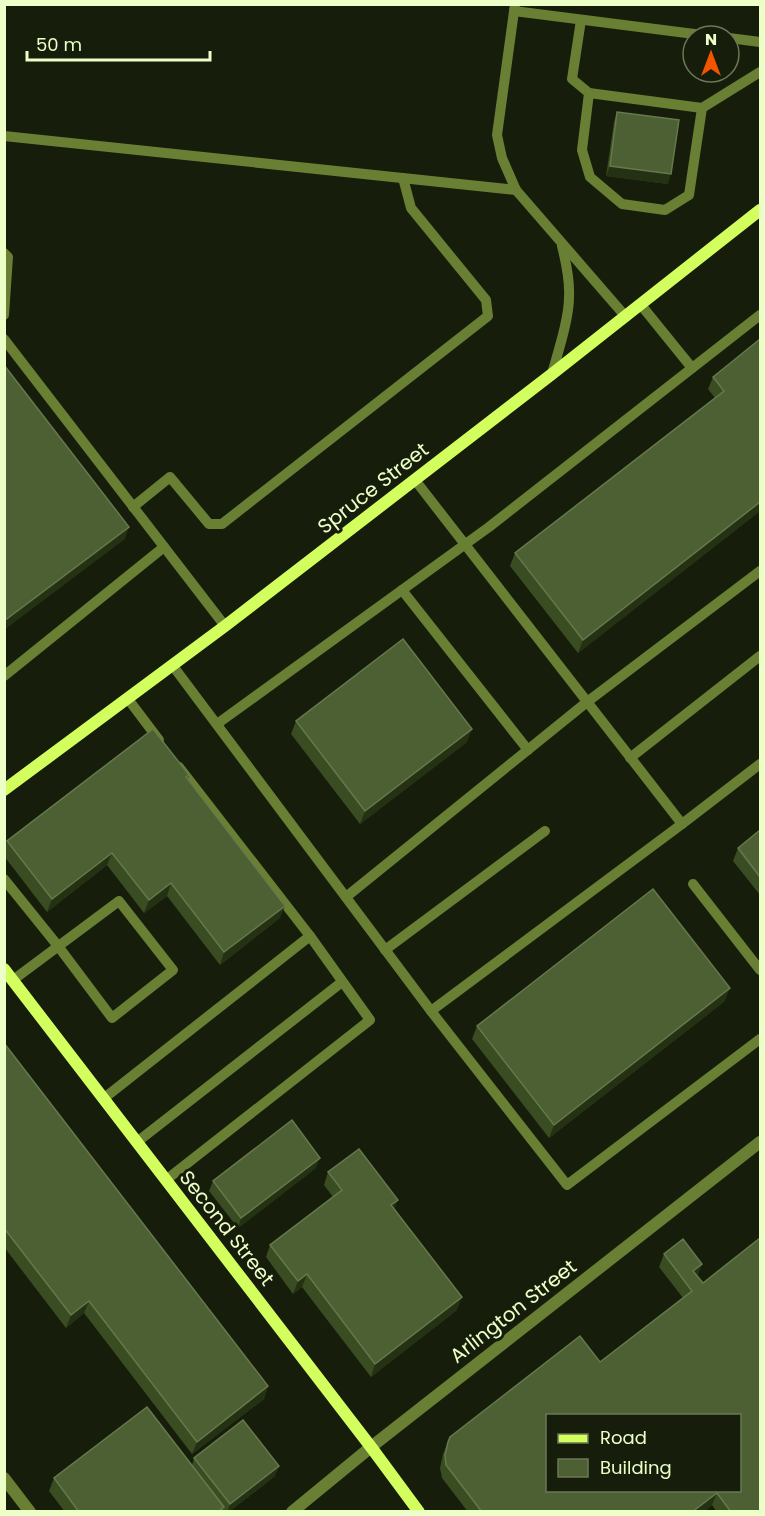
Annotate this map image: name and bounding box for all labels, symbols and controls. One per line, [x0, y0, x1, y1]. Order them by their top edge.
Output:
scale bar [27, 24, 210, 62]
north arrow [681, 24, 741, 84]
text: N [705, 28, 717, 51]
text: 50 m [36, 32, 82, 57]
street label: Spruce Street [312, 436, 434, 540]
street label: Second Street [173, 1164, 281, 1292]
street label: Arlington Street [444, 1253, 582, 1369]
legend [546, 1414, 741, 1492]
text: Road [600, 1425, 647, 1450]
text: Building [600, 1455, 672, 1480]

